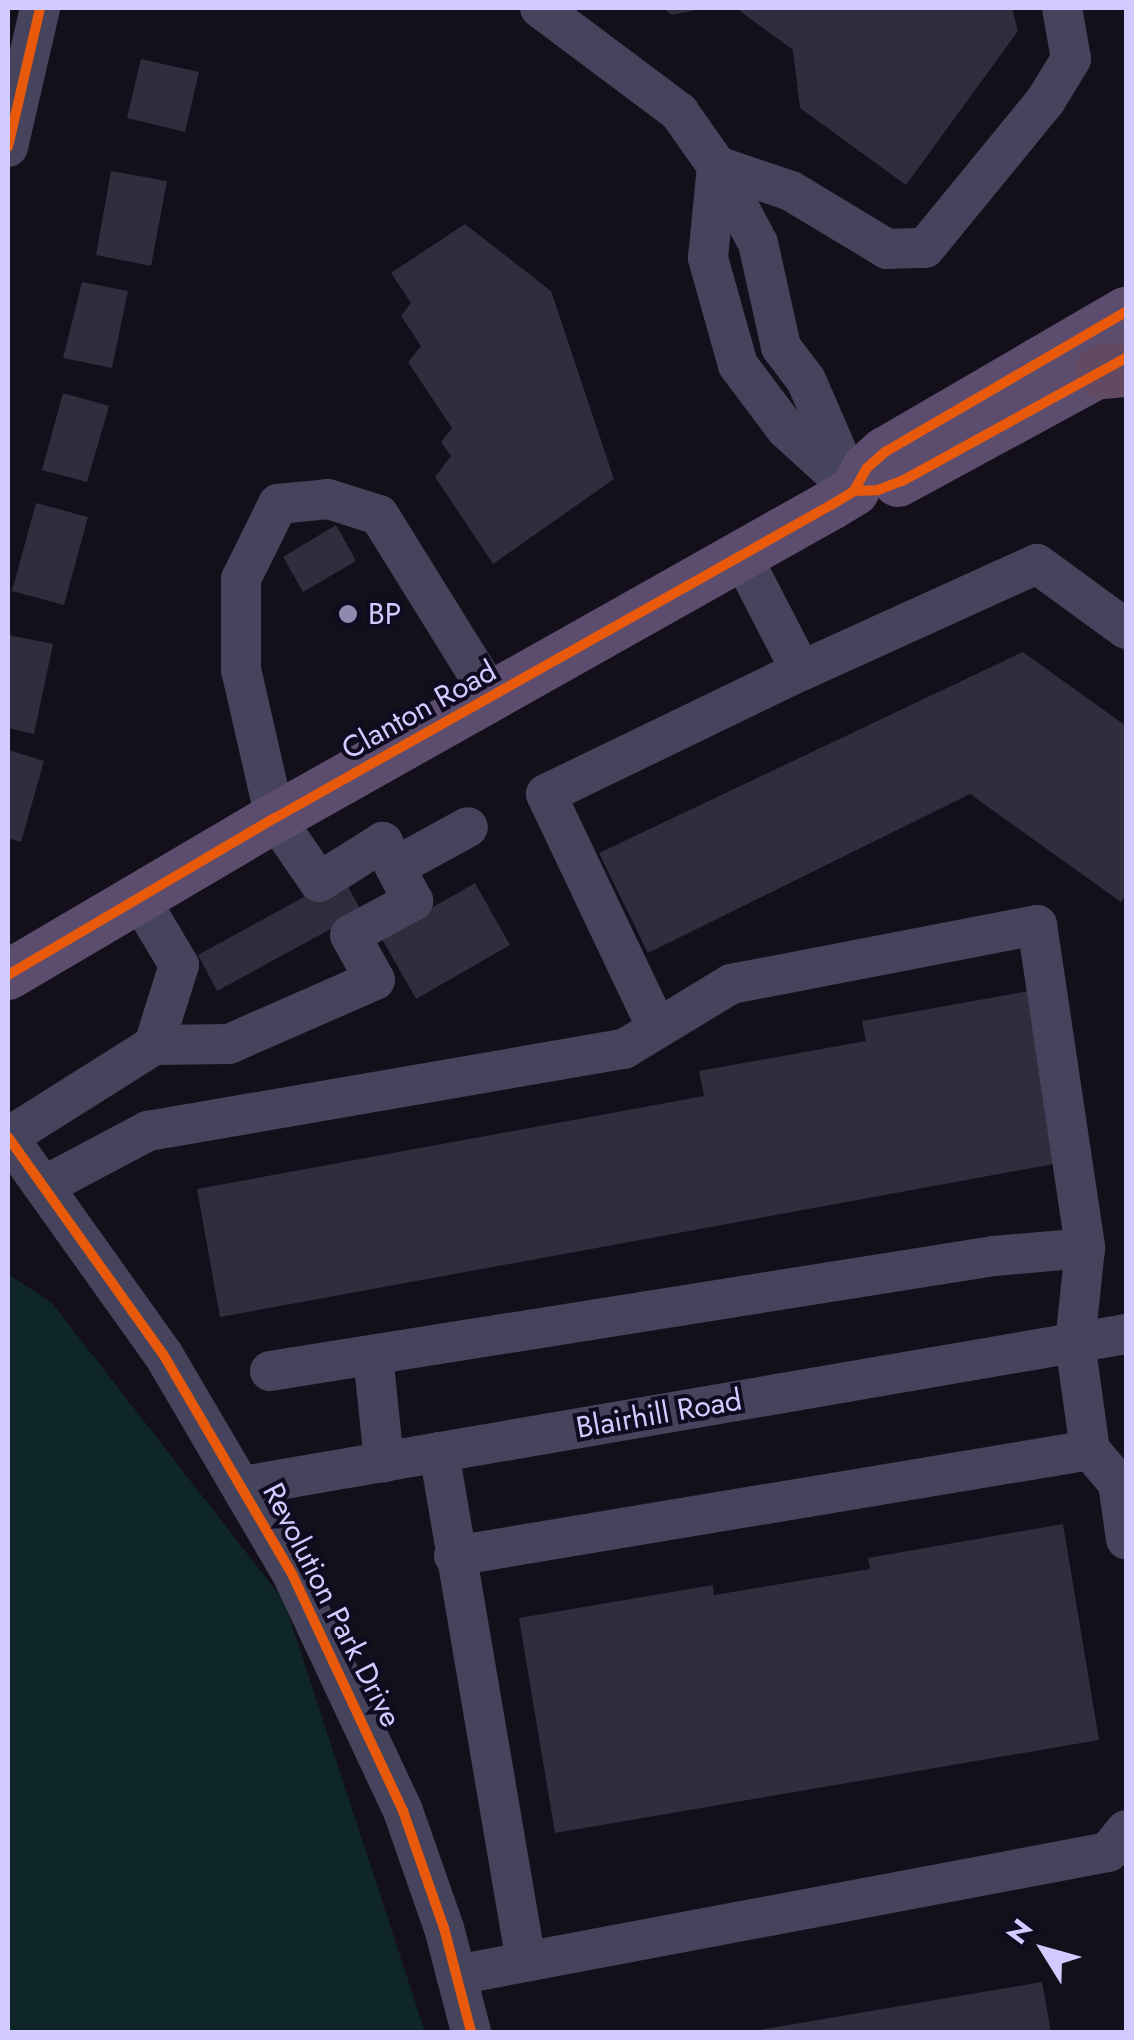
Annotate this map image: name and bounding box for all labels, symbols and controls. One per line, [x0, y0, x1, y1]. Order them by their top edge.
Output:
place label: BP [368, 596, 401, 632]
marker: BP [337, 603, 359, 625]
street label: Clanton Road [336, 653, 502, 767]
street label: Blairhill Road [574, 1382, 744, 1446]
street label: Revolution Park Drive [255, 1477, 409, 1733]
north arrow [994, 1900, 1094, 2000]
text: N [997, 1910, 1043, 1953]

